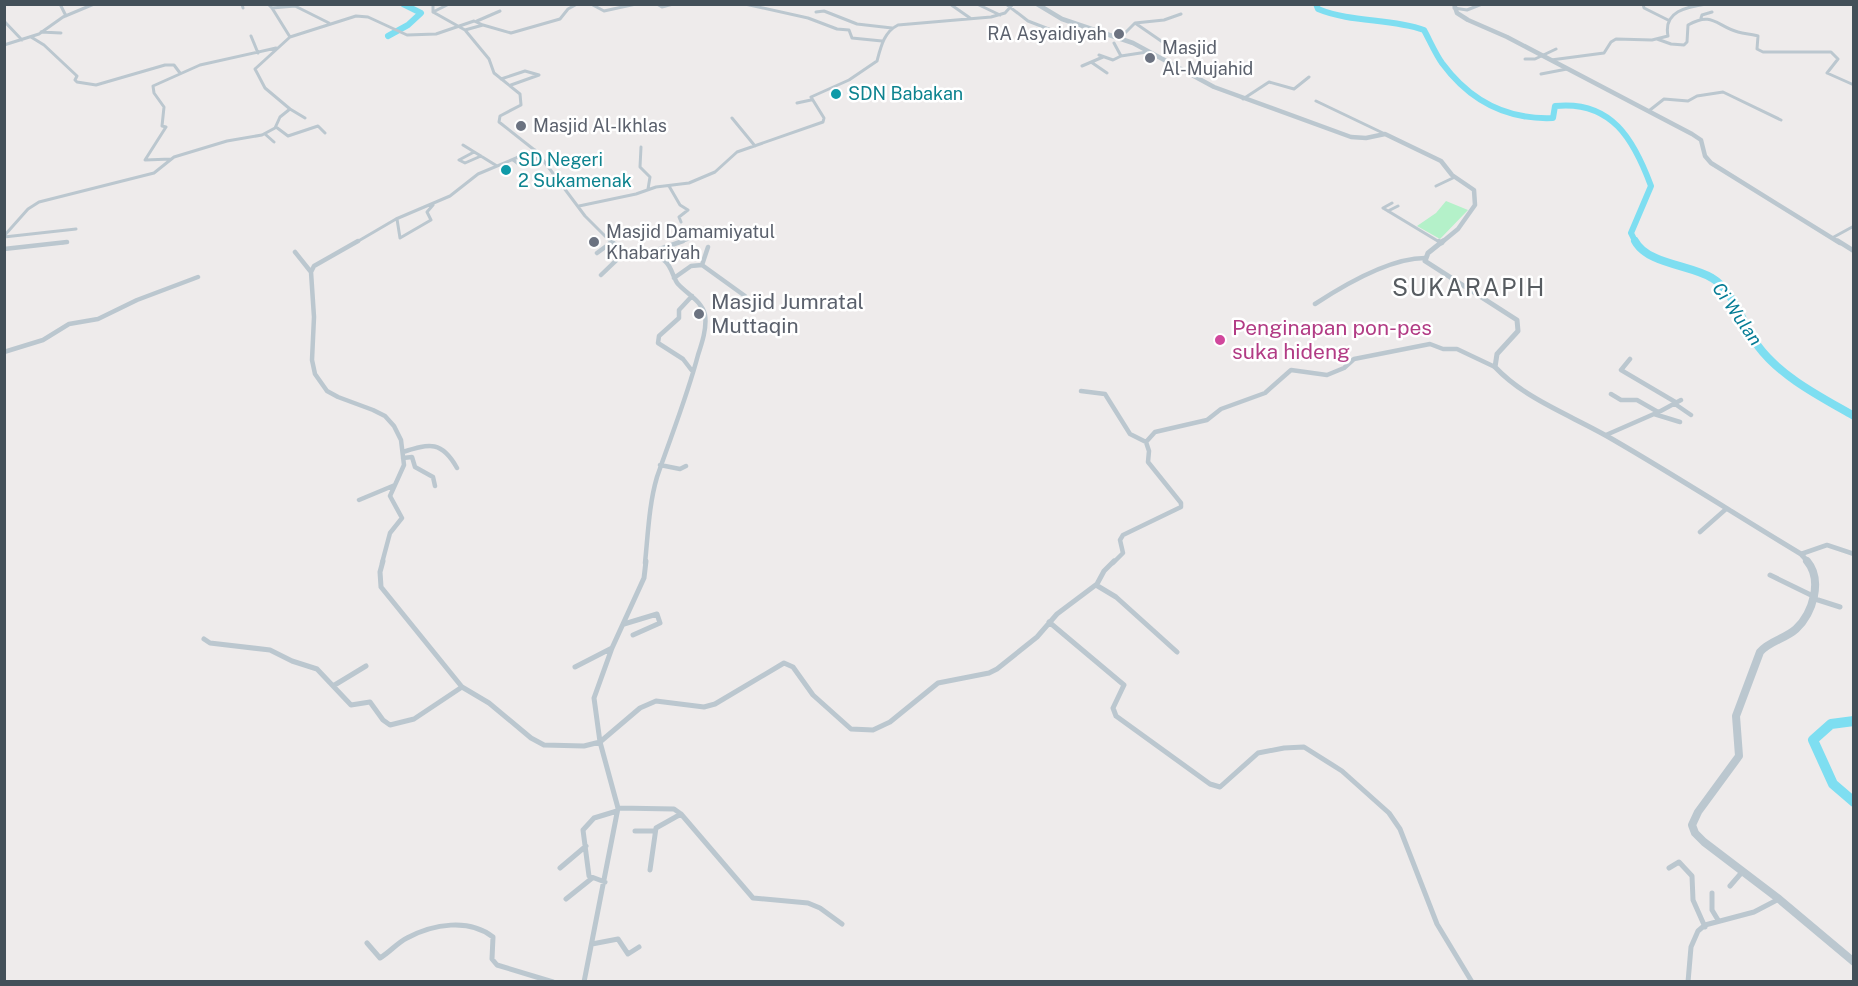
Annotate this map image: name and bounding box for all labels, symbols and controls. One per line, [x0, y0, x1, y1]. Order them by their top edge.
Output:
place label: RA Asyaidiyah [987, 23, 1107, 44]
marker: RA Asyaidiyah [1112, 27, 1126, 41]
place label: Masjid Al-Mujahid [1162, 37, 1253, 79]
marker: Masjid Al-Mujahid [1143, 51, 1157, 65]
place label: SDN Babakan [848, 83, 963, 104]
marker: SDN Babakan [829, 87, 843, 101]
place label: Masjid Al-Ikhlas [533, 115, 667, 136]
marker: Masjid Al-Ikhlas [514, 119, 528, 133]
place label: SD Negeri 2 Sukamenak [518, 149, 632, 191]
marker: SD Negeri 2 Sukamenak [499, 163, 513, 177]
place label: Masjid Damamiyatul Khabariyah [606, 221, 775, 263]
marker: Masjid Damamiyatul Khabariyah [587, 235, 601, 249]
district label: SUKARAPIH [1392, 273, 1546, 301]
water label: Ci Wulan [1708, 278, 1767, 349]
place label: Masjid Jumratal Muttaqin [711, 289, 864, 338]
marker: Masjid Jumratal Muttaqin [692, 307, 706, 321]
place label: Penginapan pon-pes suka hideng [1232, 315, 1432, 364]
marker: Penginapan pon-pes suka hideng [1213, 333, 1227, 347]

